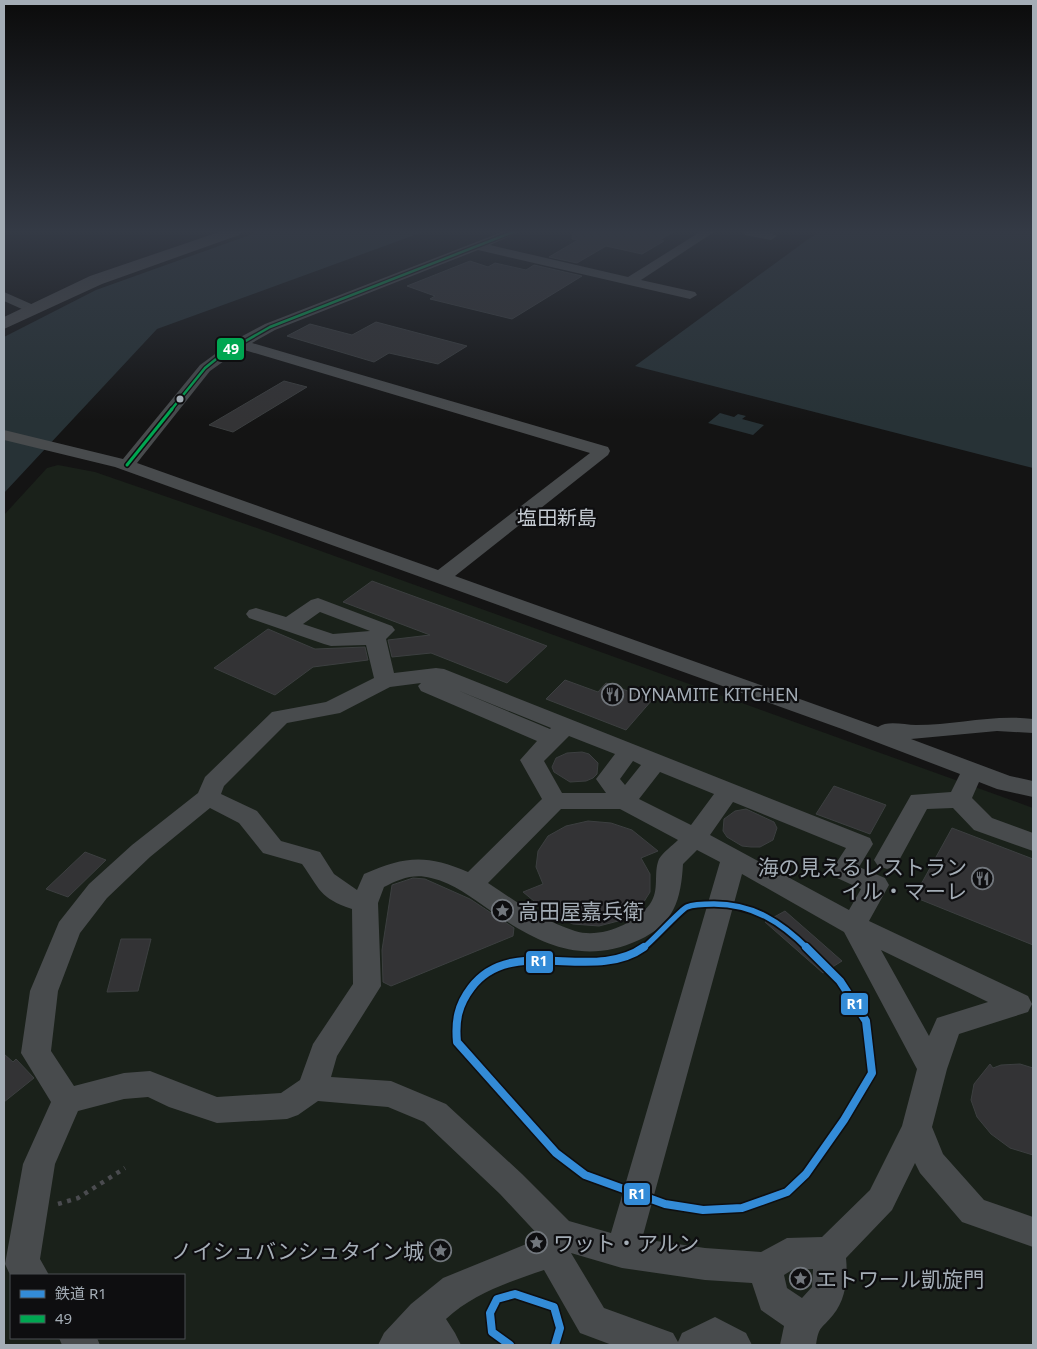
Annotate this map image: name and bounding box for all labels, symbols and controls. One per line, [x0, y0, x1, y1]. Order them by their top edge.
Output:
line badge: 49 [216, 337, 245, 361]
text: 49 [223, 339, 239, 358]
unlabelled marker [175, 394, 185, 404]
district label: 塩田新島 [517, 504, 597, 531]
restaurant icon: DYNAMITE KITCHEN [600, 682, 624, 706]
place label: DYNAMITE KITCHEN [628, 682, 799, 706]
place label: 海の見えるレストラン イル・マーレ [758, 853, 967, 905]
restaurant icon: 海の見えるレストラン イル・マーレ [971, 867, 995, 891]
place label: 高田屋嘉兵衛 [518, 897, 644, 925]
place icon: 高田屋嘉兵衛 [490, 899, 514, 923]
line badge: R1 [525, 950, 554, 974]
text: R1 [530, 951, 548, 970]
line badge: R1 [840, 992, 869, 1016]
text: R1 [846, 994, 864, 1013]
line badge: R1 [623, 1182, 651, 1206]
text: R1 [628, 1184, 646, 1203]
place label: ワット・アルン [553, 1229, 699, 1257]
place icon: ワット・アルン [525, 1231, 549, 1255]
place label: ノイシュバンシュタイン城 [171, 1237, 424, 1265]
place icon: ノイシュバンシュタイン城 [428, 1239, 452, 1263]
place label: エトワール凱旋門 [816, 1265, 984, 1293]
place icon: エトワール凱旋門 [788, 1267, 812, 1291]
legend [10, 1274, 185, 1339]
text: 鉄道 R1 [55, 1283, 107, 1303]
text: 49 [55, 1308, 72, 1328]

